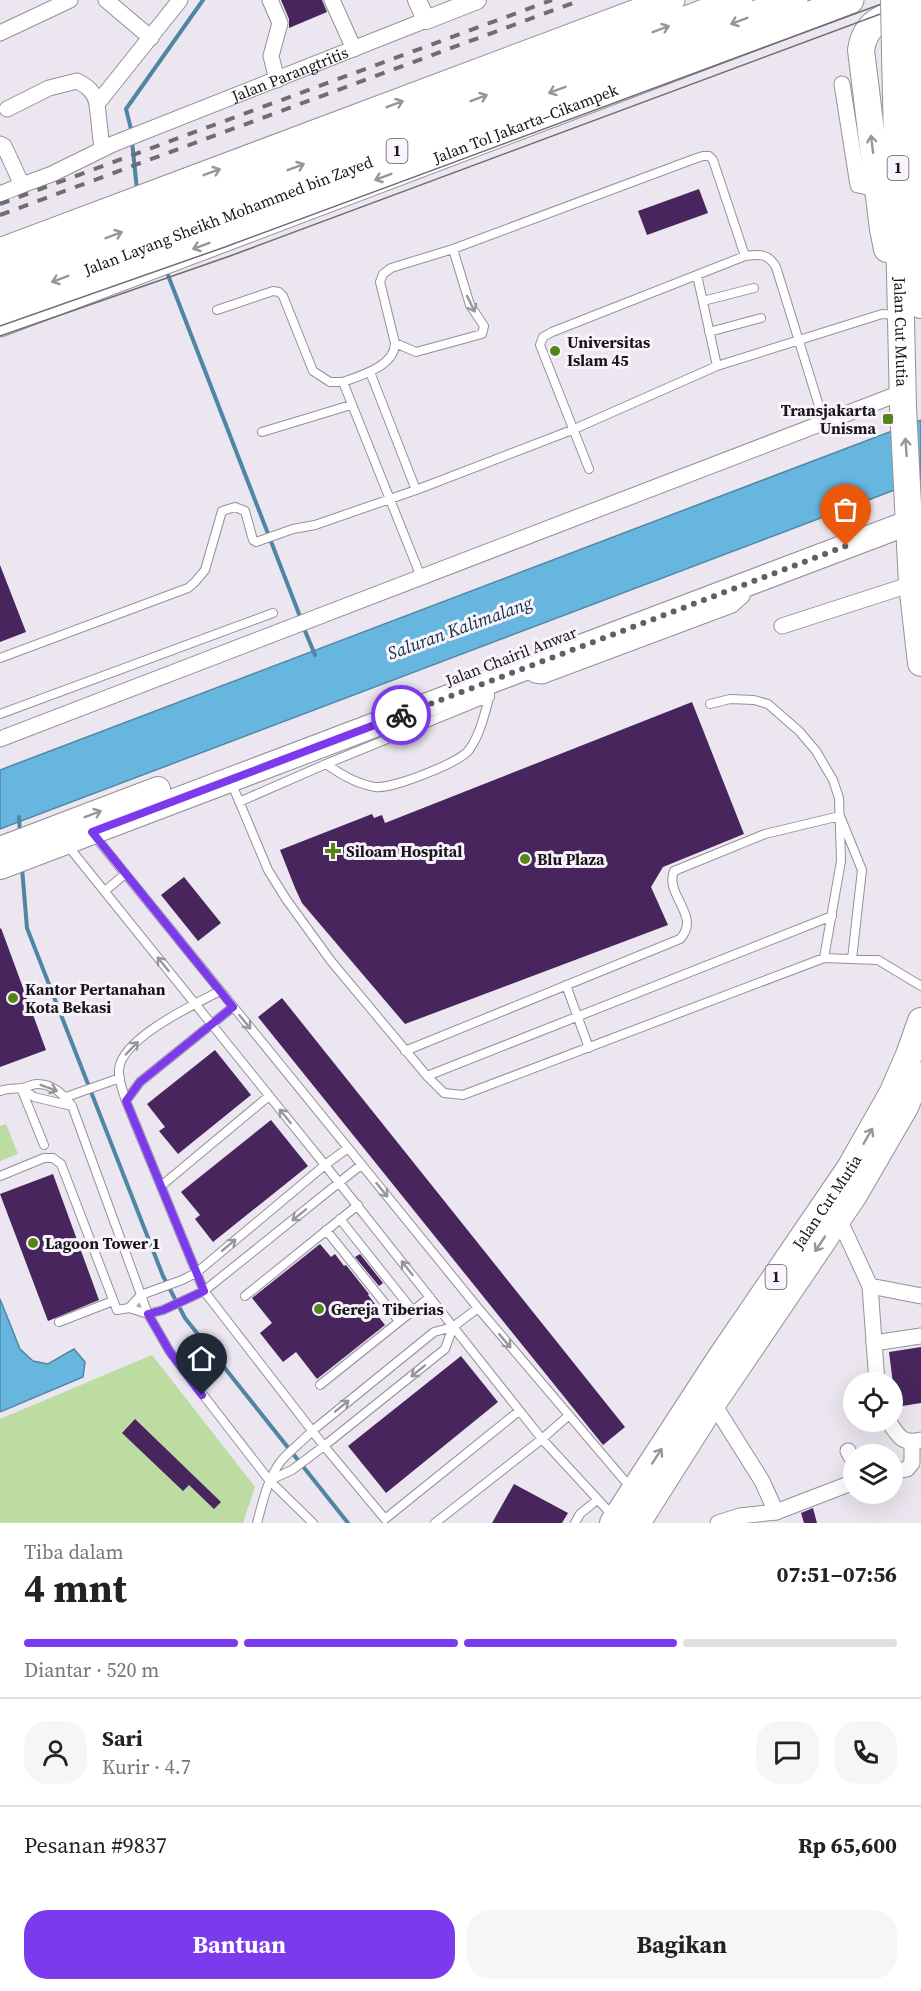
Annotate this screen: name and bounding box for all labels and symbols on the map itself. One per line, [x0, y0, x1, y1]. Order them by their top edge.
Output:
one-way arrow [730, 16, 749, 27]
one-way arrow [651, 23, 670, 34]
street label: Jalan Parangtritis [227, 41, 351, 107]
street label: Jalan Tol Jakarta–Cikampek [429, 78, 621, 169]
one-way arrow [548, 85, 566, 96]
one-way arrow [469, 92, 488, 103]
one-way arrow [385, 97, 403, 108]
one-way arrow [866, 135, 877, 154]
road number: 1 [386, 139, 408, 163]
street label: Jalan Layang Sheikh Mohammed bin Zayed [79, 150, 376, 281]
road number: 1 [888, 156, 908, 180]
one-way arrow [286, 160, 305, 171]
one-way arrow [202, 166, 221, 177]
one-way arrow [375, 173, 393, 184]
one-way arrow [104, 229, 123, 240]
one-way arrow [192, 242, 211, 253]
one-way arrow [52, 274, 70, 285]
street label: Jalan Cut Mutia [889, 276, 914, 388]
one-way arrow [465, 295, 477, 313]
place label: Universitas Islam 45 [567, 331, 650, 371]
marker: Universitas Islam 45 [548, 344, 562, 358]
place label: Transjakarta Unisma [781, 399, 876, 439]
marker: Transjakarta Unisma [881, 412, 895, 426]
one-way arrow [900, 437, 911, 457]
pin [820, 484, 871, 546]
water label: Saluran Kalimalang [384, 589, 537, 665]
street label: Jalan Chairil Anwar [441, 621, 580, 692]
courier [371, 685, 431, 745]
one-way arrow [83, 808, 102, 819]
place label: Siloam Hospital [346, 840, 462, 862]
marker: Siloam Hospital [324, 842, 342, 860]
place label: Blu Plaza [537, 848, 605, 870]
marker: Blu Plaza [518, 852, 532, 866]
one-way arrow [157, 956, 170, 972]
place label: Kantor Pertanahan Kota Bekasi [25, 978, 166, 1018]
marker: Kantor Pertanahan Kota Bekasi [6, 991, 20, 1005]
one-way arrow [239, 1014, 252, 1030]
one-way arrow [125, 1040, 139, 1055]
one-way arrow [40, 1084, 58, 1095]
one-way arrow [279, 1108, 292, 1124]
one-way arrow [862, 1128, 874, 1145]
street label: Jalan Cut Mutia [786, 1150, 867, 1254]
one-way arrow [375, 1182, 388, 1198]
one-way arrow [292, 1208, 308, 1221]
place label: Lagoon Tower 1 [45, 1232, 160, 1254]
marker: Lagoon Tower 1 [26, 1236, 40, 1250]
one-way arrow [814, 1236, 826, 1252]
one-way arrow [221, 1238, 236, 1252]
one-way arrow [401, 1261, 414, 1277]
road number: 1 [766, 1265, 786, 1289]
place label: Gereja Tiberias [331, 1298, 444, 1320]
marker: Gereja Tiberias [312, 1302, 326, 1316]
pin [176, 1333, 227, 1395]
one-way arrow [498, 1333, 512, 1348]
one-way arrow [410, 1364, 426, 1377]
one-way arrow [334, 1400, 350, 1413]
one-way arrow [650, 1448, 663, 1465]

